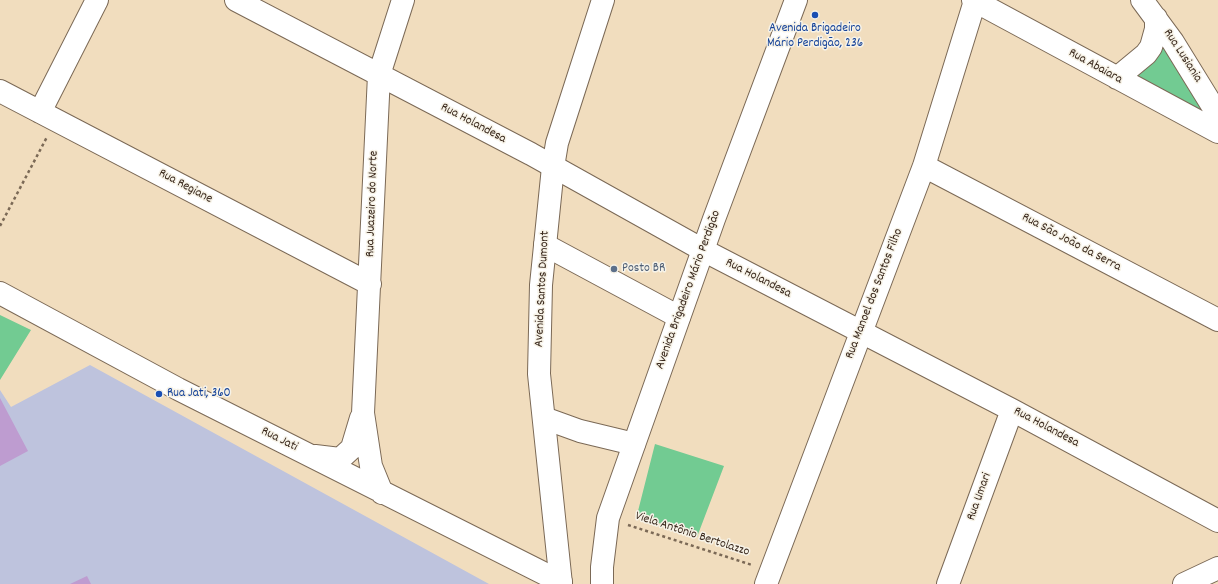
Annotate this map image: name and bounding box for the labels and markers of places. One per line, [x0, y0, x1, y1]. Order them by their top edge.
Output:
marker: Avenida Brigadeiro Mário Perdigão, 236 [810, 10, 820, 20]
place label: Avenida Brigadeiro Mário Perdigão, 236 [767, 21, 863, 52]
place label: Posto BR [622, 261, 665, 277]
marker: Posto BR [609, 264, 619, 274]
place label: Rua Jati, 360 [167, 386, 231, 402]
marker: Rua Jati, 360 [154, 389, 164, 399]

